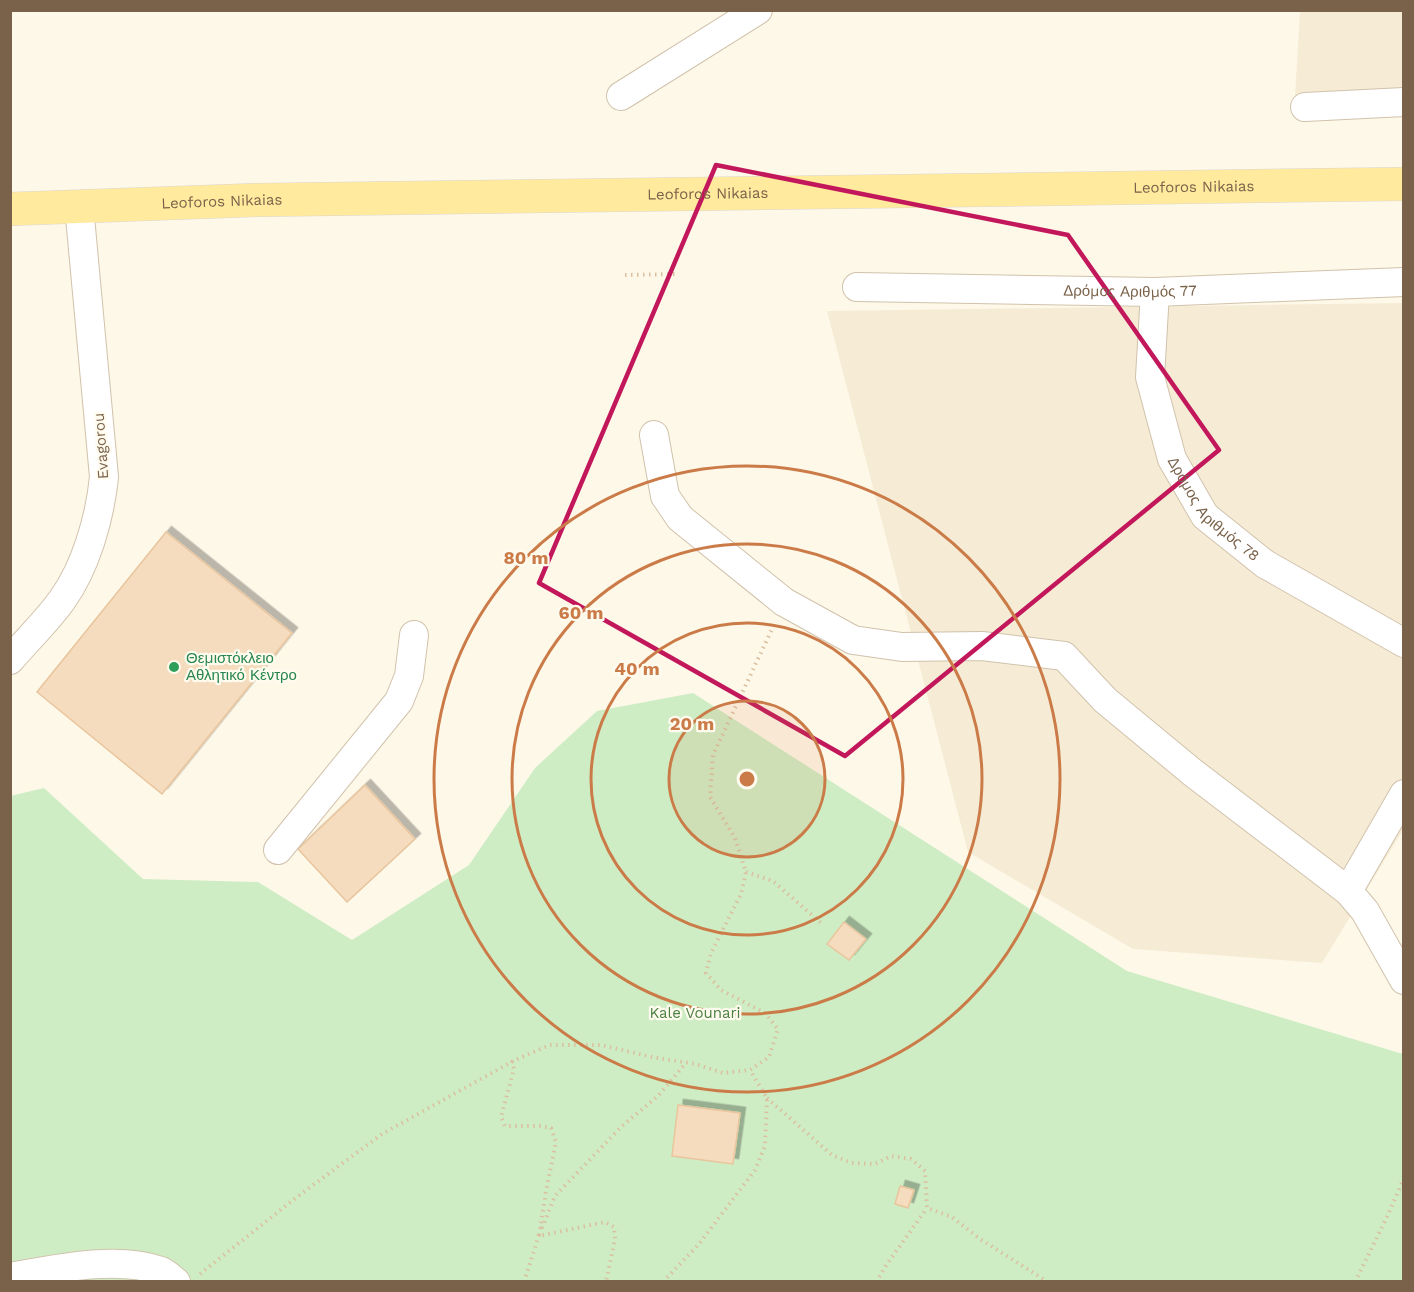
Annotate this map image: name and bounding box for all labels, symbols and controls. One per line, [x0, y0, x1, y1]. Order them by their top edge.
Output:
street label: Leoforos Nikaias [1133, 177, 1255, 197]
street label: Leoforos Nikaias [647, 184, 769, 204]
street label: Leoforos Nikaias [161, 191, 283, 212]
street label: Δρόμος Αριθμός 77 [1063, 281, 1197, 301]
street label: Evagorou [90, 412, 112, 480]
street label: Δρόμος Αριθμός 78 [1164, 454, 1263, 565]
text: 80 m [504, 547, 548, 568]
text: 60 m [559, 602, 603, 623]
place label: Θεμιστόκλειο Αθλητικό Κέντρο [186, 649, 297, 684]
text: 40 m [614, 658, 660, 679]
marker: Θεμιστόκλειο Αθλητικό Κέντρο [167, 660, 181, 674]
text: 20 m [670, 713, 714, 734]
centre of rings [737, 769, 757, 789]
park label: Kale Vounari [649, 1004, 741, 1022]

